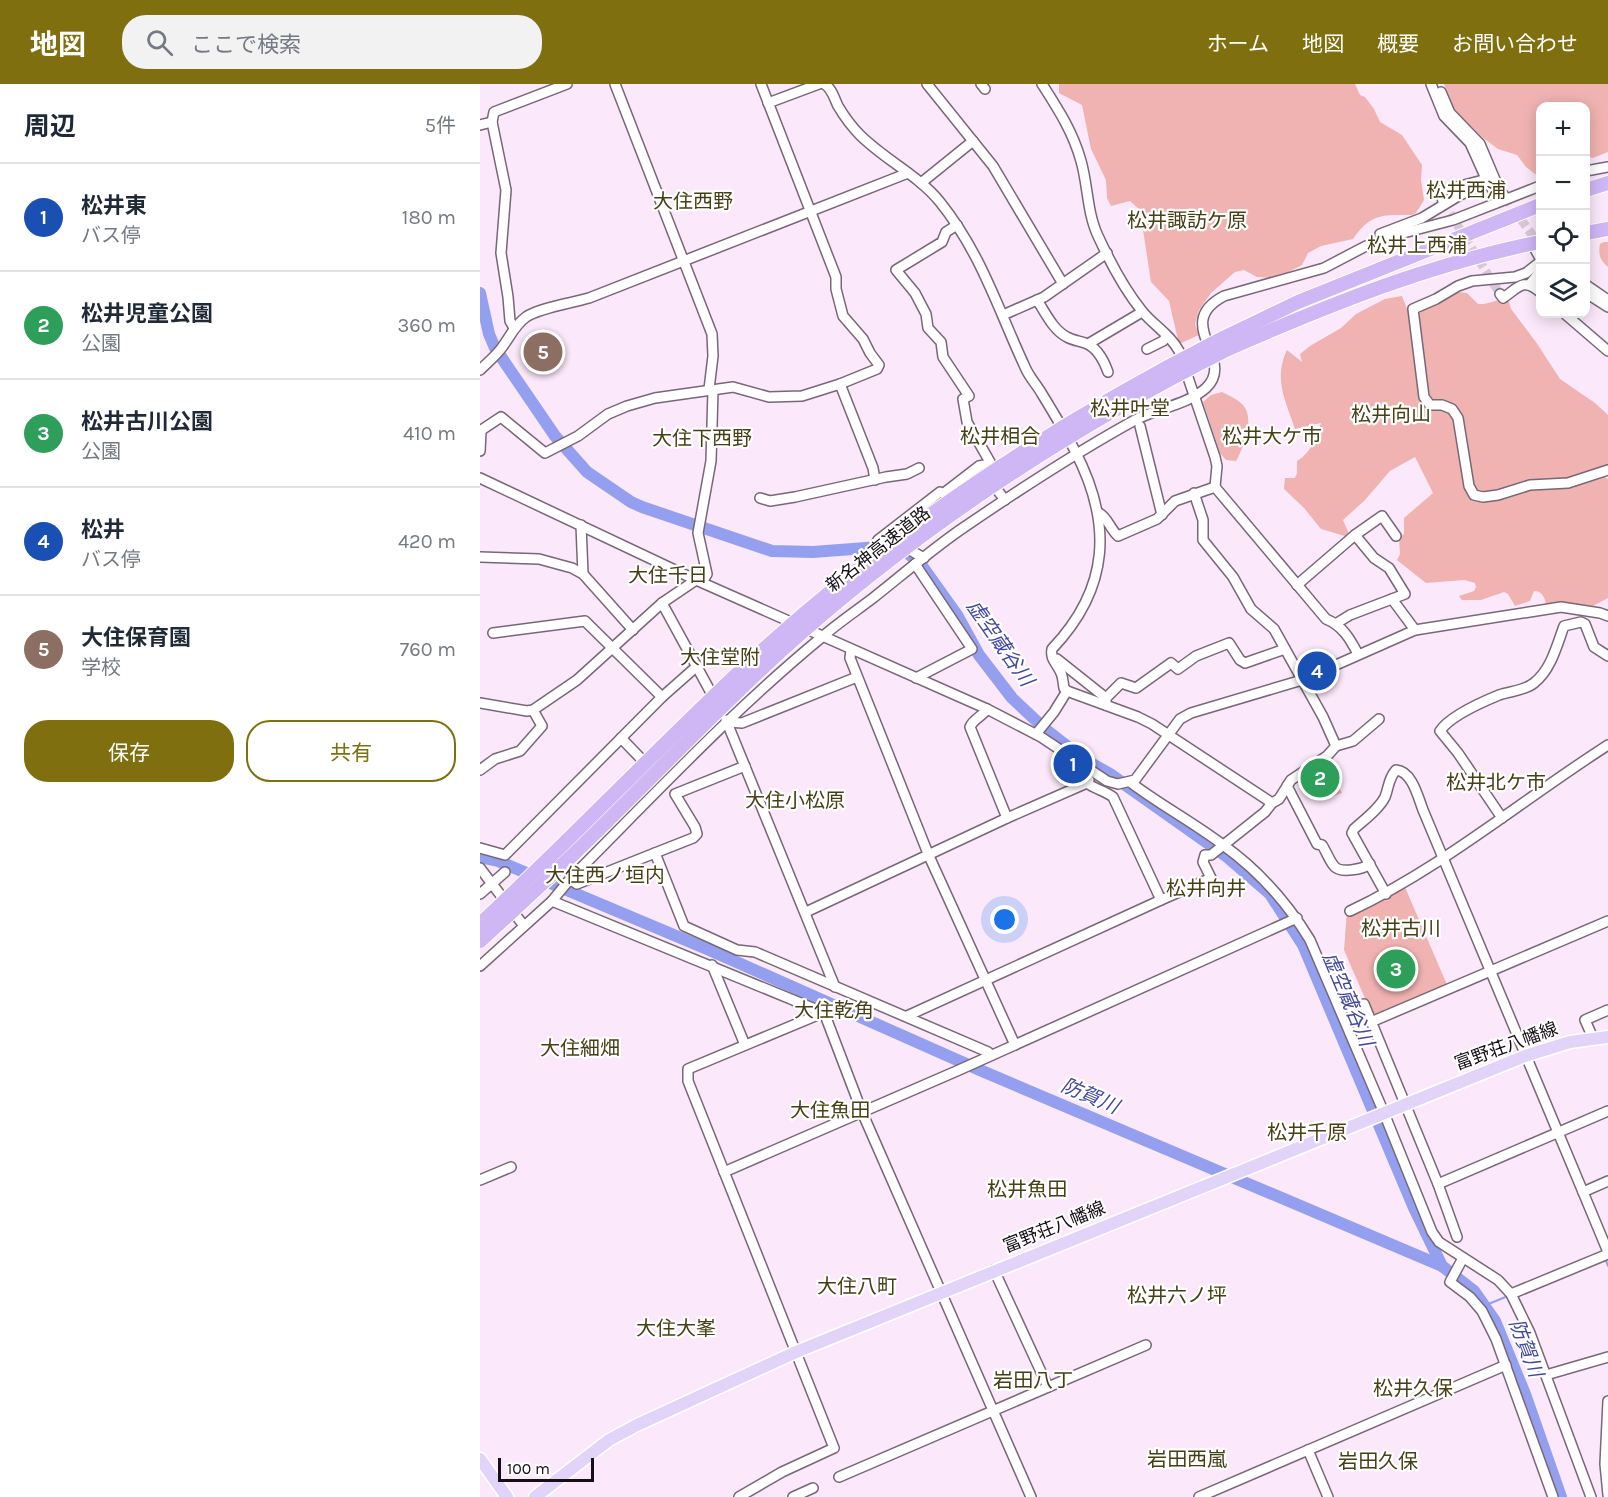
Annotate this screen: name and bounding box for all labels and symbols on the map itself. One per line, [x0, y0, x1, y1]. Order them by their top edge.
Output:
district label: 松井西浦 [1426, 179, 1506, 202]
district label: 大住西野 [653, 190, 733, 213]
district label: 松井諏訪ケ原 [1127, 209, 1247, 232]
district label: 松井上西浦 [1367, 234, 1467, 257]
pin: 5 [524, 330, 562, 374]
district label: 松井叶堂 [1090, 397, 1170, 420]
district label: 松井向山 [1351, 403, 1431, 426]
district label: 松井相合 [960, 425, 1040, 448]
district label: 松井大ケ市 [1222, 425, 1322, 448]
district label: 大住下西野 [652, 427, 752, 450]
street label: 新名神高速道路 [822, 502, 934, 596]
district label: 大住千日 [628, 564, 708, 587]
water label: 虚空蔵谷川 [962, 595, 1039, 692]
district label: 大住堂附 [680, 646, 760, 669]
pin: 4 [1298, 648, 1336, 694]
pin: 1 [1054, 742, 1092, 786]
pin: 2 [1300, 756, 1340, 800]
district label: 松井北ケ市 [1446, 771, 1546, 794]
district label: 大住小松原 [745, 789, 845, 812]
district label: 大住西ノ垣内 [545, 864, 665, 887]
district label: 松井向井 [1166, 877, 1246, 900]
your location [990, 905, 1019, 934]
district label: 松井古川 [1361, 917, 1441, 940]
pin: 3 [1376, 946, 1416, 992]
water label: 虚空蔵谷川 [1318, 948, 1379, 1051]
district label: 大住乾角 [794, 999, 874, 1022]
street label: 富野荘八幡線 [1451, 1017, 1561, 1075]
district label: 大住細畑 [540, 1037, 620, 1060]
water label: 防賀川 [1058, 1074, 1124, 1119]
district label: 大住魚田 [790, 1099, 870, 1122]
district label: 松井千原 [1267, 1121, 1347, 1144]
district label: 松井魚田 [987, 1178, 1067, 1201]
street label: 富野荘八幡線 [1000, 1197, 1108, 1257]
district label: 大住八町 [817, 1275, 897, 1298]
district label: 松井六ノ坪 [1127, 1284, 1227, 1307]
water label: 防賀川 [1505, 1316, 1548, 1382]
district label: 大住大峯 [636, 1317, 716, 1340]
district label: 岩田八丁 [993, 1369, 1073, 1392]
district label: 松井久保 [1373, 1377, 1453, 1400]
district label: 岩田西嵐 [1147, 1448, 1227, 1471]
district label: 岩田久保 [1338, 1450, 1418, 1473]
scale bar [498, 1455, 594, 1482]

